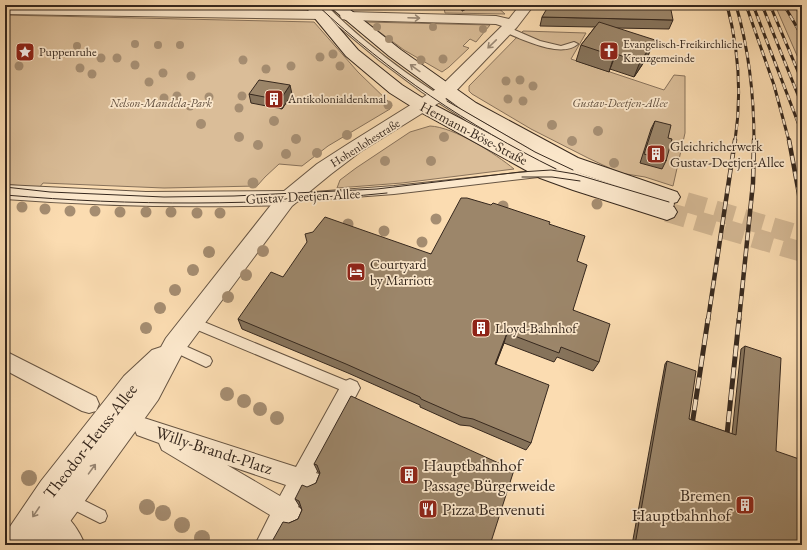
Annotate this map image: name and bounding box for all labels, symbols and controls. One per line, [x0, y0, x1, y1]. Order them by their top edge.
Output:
one-way arrow [407, 14, 420, 21]
place label: Evangelisch-Freikirchliche Kreuzgemeinde [623, 36, 743, 66]
one-way arrow [487, 39, 497, 49]
church icon: Evangelisch-Freikirchliche Kreuzgemeinde [598, 40, 620, 62]
place icon: Puppenruhe [14, 41, 36, 63]
place label: Puppenruhe [39, 44, 97, 60]
one-way arrow [410, 63, 421, 72]
building icon: Antikolonialdenkmal [263, 88, 285, 110]
place label: Antikolonialdenkmal [287, 91, 386, 107]
park label: Nelson-Mandela-Park [109, 95, 213, 111]
park label: Gustav-Deetjen-Allee [572, 95, 669, 111]
street label: Hermann-Böse-Straße [417, 97, 531, 169]
street label: Hohenlohestraße [327, 115, 403, 171]
place label: Gleichricherwerk Gustav-Deetjen-Allee [670, 137, 785, 171]
building icon: Gleichricherwerk Gustav-Deetjen-Allee [645, 143, 667, 165]
street label: Gustav-Deetjen-Allee [245, 184, 361, 208]
place label: Courtyard by Marriott [370, 255, 433, 289]
hotel icon: Courtyard by Marriott [345, 261, 367, 283]
building icon: Lloyd-Bahnhof [470, 317, 492, 339]
place label: Lloyd-Bahnhof [495, 319, 578, 337]
street label: Theodor-Heuss-Allee [38, 379, 142, 503]
street label: Willy-Brandt-Platz [153, 421, 276, 479]
place label: Hauptbahnhof Passage Bürgerweide [423, 454, 555, 496]
one-way arrow [88, 463, 97, 474]
building icon: Hauptbahnhof Passage Bürgerweide [398, 464, 420, 486]
place label: Bremen Hauptbahnhof [632, 484, 734, 526]
building icon: Bremen Hauptbahnhof [734, 494, 756, 516]
restaurant icon: Pizza Benvenuti [417, 498, 439, 520]
place label: Pizza Benvenuti [442, 498, 545, 520]
one-way arrow [32, 506, 40, 517]

